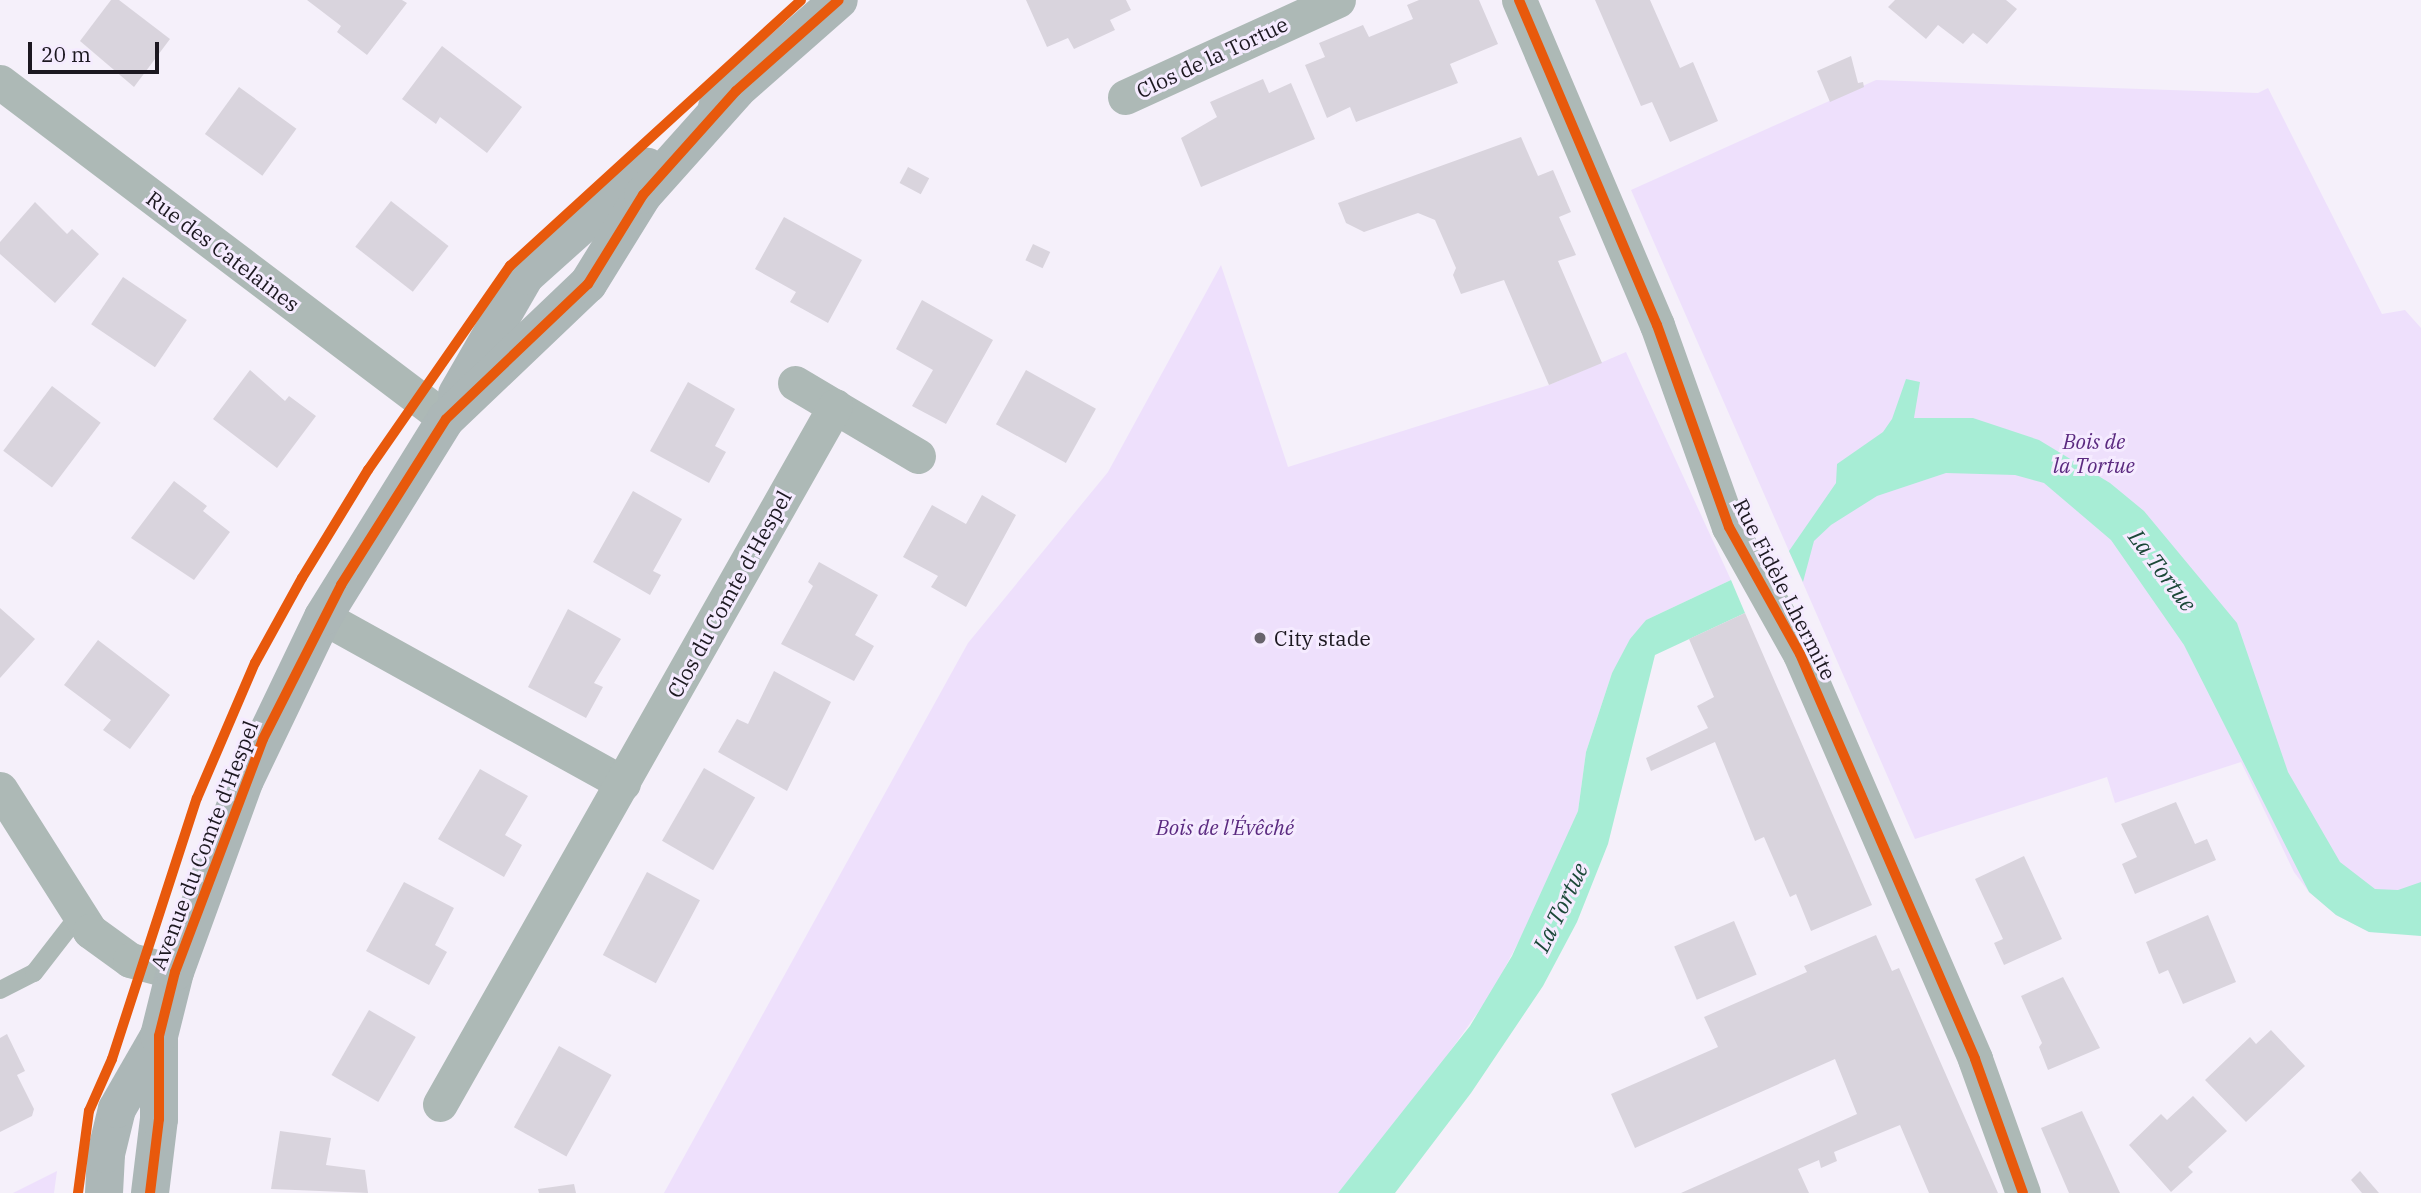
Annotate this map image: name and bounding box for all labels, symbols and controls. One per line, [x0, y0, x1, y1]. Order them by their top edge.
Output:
street label: Clos de la Tortue [1132, 11, 1292, 103]
scale bar [32, 28, 163, 72]
text: 20 m [41, 40, 91, 68]
street label: Rue des Catelaines [142, 185, 304, 317]
park label: Bois de la Tortue [2053, 428, 2135, 478]
street label: Clos du Comte d'Hespel [662, 486, 796, 702]
street label: Rue Fidèle Lhermite [1728, 494, 1842, 684]
water label: La Tortue [2123, 524, 2203, 616]
place label: City stade [1274, 625, 1371, 651]
marker: City stade [1252, 630, 1268, 646]
street label: Avenue du Comte d'Hespel [145, 717, 263, 973]
park label: Bois de l'Évêché [1156, 814, 1294, 840]
water label: La Tortue [1527, 858, 1593, 956]

